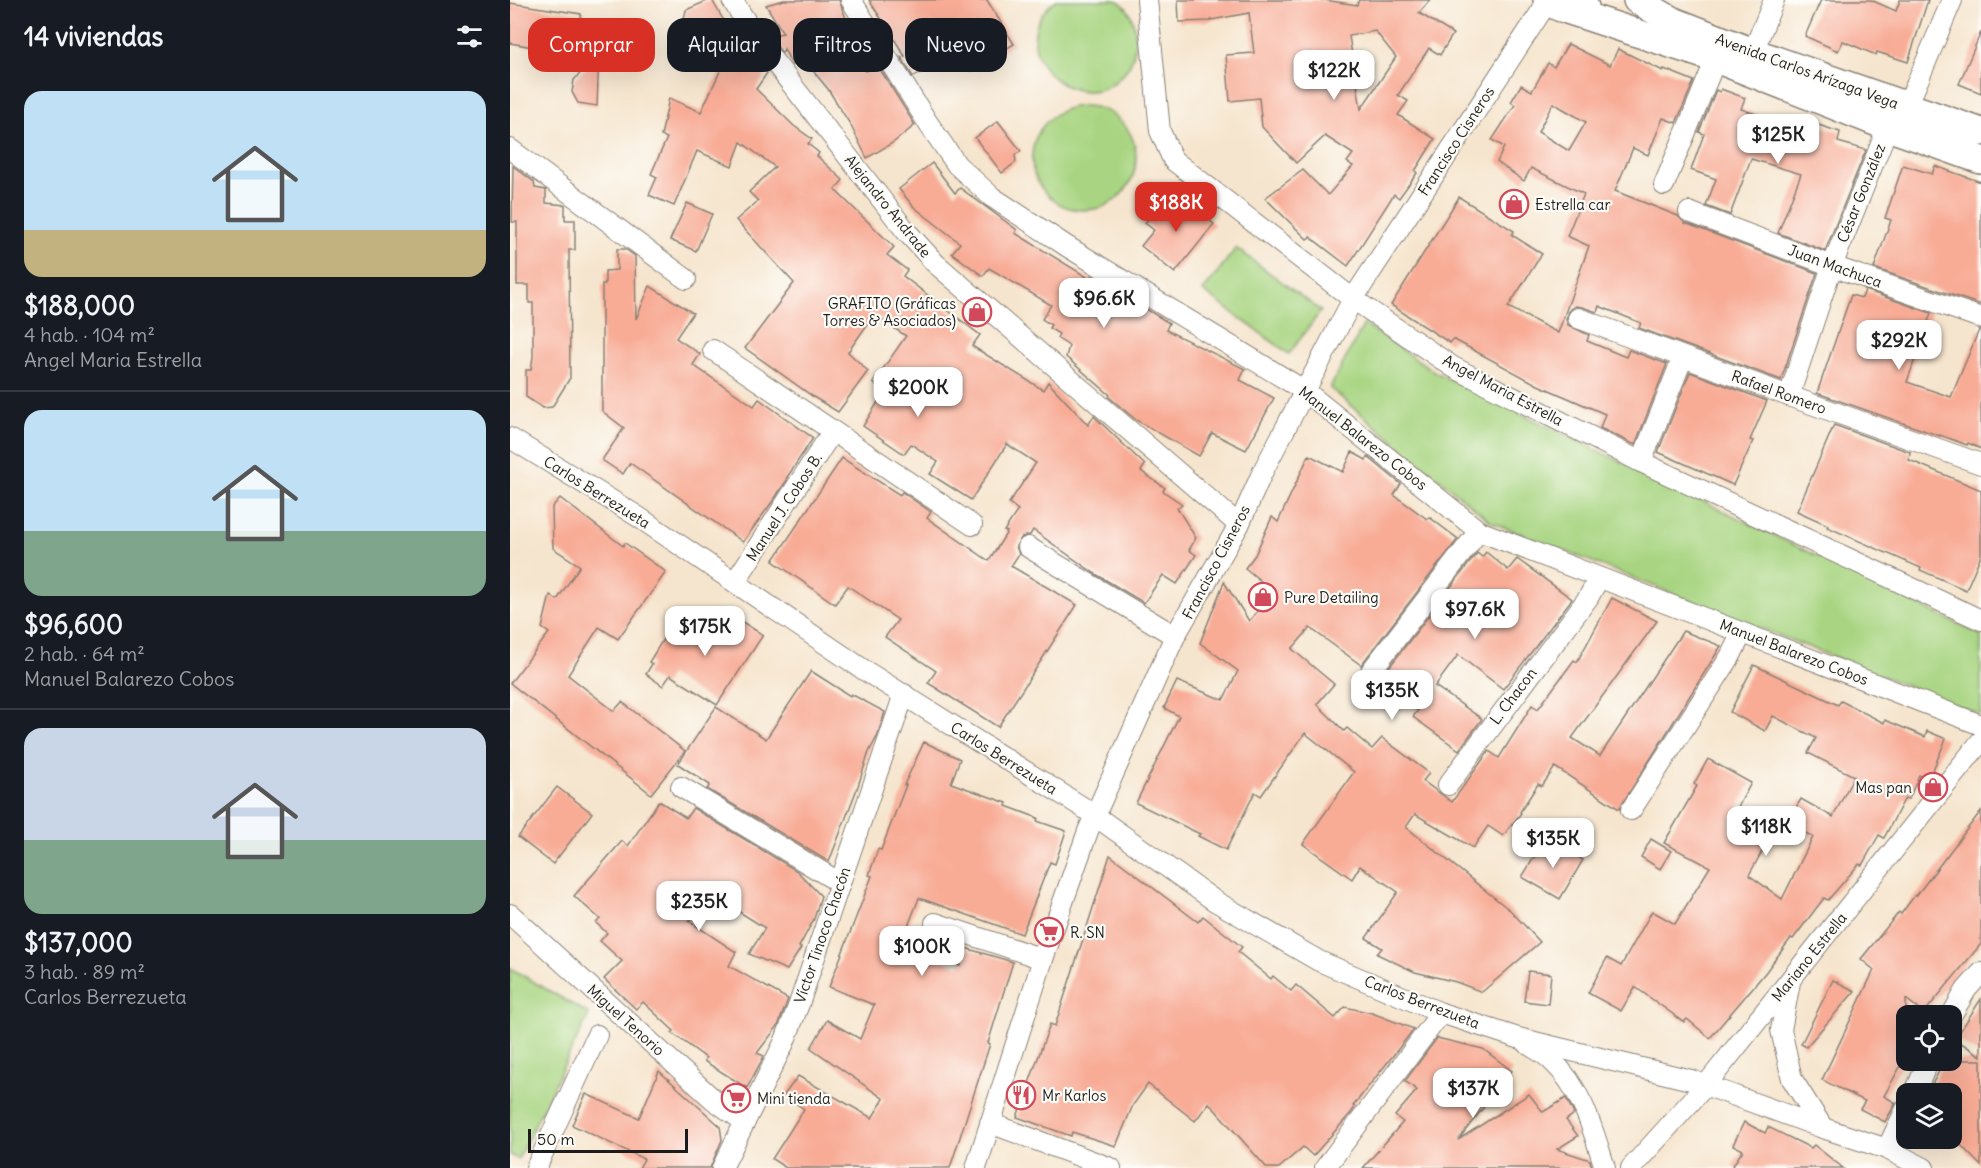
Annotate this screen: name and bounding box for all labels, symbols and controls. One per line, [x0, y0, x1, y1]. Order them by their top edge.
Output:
chip: Comprar [528, 18, 655, 72]
chip: Alquilar [667, 18, 781, 72]
chip: Filtros [793, 18, 893, 72]
chip: Nuevo [905, 18, 1007, 72]
text: 14 viviendas [24, 20, 163, 53]
icon: filters [453, 20, 486, 53]
street label: Avenida Carlos Arízaga Vega [1713, 29, 1902, 113]
pin: $122K [1292, 50, 1376, 101]
text: $122K [1308, 57, 1360, 82]
street label: Francisco Cisneros [1414, 83, 1498, 199]
pin: $125K [1736, 114, 1820, 165]
text: $125K [1751, 121, 1805, 146]
icon: home [201, 130, 309, 238]
street label: César González [1833, 141, 1889, 245]
street label: Alejandro Andrade [841, 151, 935, 261]
pin: $188K [1134, 182, 1218, 233]
shop icon: Estrella car [1498, 188, 1530, 220]
text: $188K [1149, 189, 1203, 214]
place label: Estrella car [1535, 195, 1611, 214]
street label: Juan Machuca [1785, 240, 1885, 292]
pin: $96.6K [1055, 278, 1153, 329]
text: $96.6K [1073, 285, 1135, 310]
text: $188,000 [24, 289, 135, 322]
place label: GRAFITO (Gráficas Torres & Asociados) [823, 294, 956, 330]
shop icon: GRAFITO (Gráficas Torres & Asociados) [961, 296, 993, 328]
pin: $292K [1857, 320, 1941, 371]
text: 4 hab. · 104 m² [24, 322, 155, 347]
text: $292K [1871, 327, 1927, 352]
text: Angel Maria Estrella [24, 347, 202, 372]
street label: Angel Maria Estrella [1440, 350, 1567, 430]
street label: Rafael Romero [1729, 366, 1829, 418]
pin: $200K [876, 367, 960, 418]
text: $200K [888, 374, 948, 399]
street label: Manuel Balarezo Cobos [1295, 382, 1431, 494]
icon: home [201, 449, 309, 557]
street label: Manuel J. Cobos B. [742, 449, 826, 565]
street label: Carlos Berrezueta [540, 452, 654, 533]
street label: Francisco Cisneros [1178, 502, 1254, 622]
shop icon: Pure Detailing [1247, 581, 1279, 613]
place label: Pure Detailing [1284, 588, 1379, 607]
pin: $97.6K [1426, 589, 1524, 640]
text: $97.6K [1445, 596, 1505, 621]
pin: $175K [663, 606, 747, 657]
text: $96,600 [24, 608, 123, 641]
text: $175K [679, 613, 731, 638]
street label: Manuel Balarezo Cobos [1717, 615, 1871, 689]
text: 2 hab. · 64 m² [24, 641, 145, 666]
street label: L. Chacon [1485, 663, 1541, 728]
text: Manuel Balarezo Cobos [24, 666, 234, 691]
pin: $135K [1350, 670, 1434, 721]
text: $135K [1365, 677, 1419, 702]
street label: Carlos Berrezueta [947, 718, 1061, 799]
icon: home [201, 767, 309, 875]
shop icon: Mas pan [1917, 771, 1949, 803]
place label: Mas pan [1855, 778, 1912, 797]
pin: $118K [1724, 806, 1808, 857]
text: $118K [1741, 813, 1791, 838]
pin: $135K [1511, 818, 1595, 869]
text: $135K [1526, 825, 1580, 850]
street label: Víctor Tinoco Chacón [790, 864, 854, 1006]
pin: $235K [657, 881, 741, 932]
text: $235K [670, 888, 728, 913]
street label: Mariano Estrella [1767, 908, 1851, 1005]
supermarket icon: R. SN [1033, 916, 1065, 948]
place label: R. SN [1070, 923, 1105, 942]
text: $137,000 [24, 926, 133, 959]
pin: $100K [880, 926, 964, 977]
text: $100K [893, 933, 951, 958]
text: 3 hab. · 89 m² [24, 959, 145, 984]
street label: Carlos Berrezueta [1362, 971, 1483, 1033]
street label: Miguel Tenorio [583, 980, 669, 1060]
text: Carlos Berrezueta [24, 984, 187, 1009]
map controls [1896, 1005, 1962, 1149]
button: locate [1896, 1005, 1962, 1071]
pin: $137K [1431, 1068, 1515, 1119]
text: $137K [1447, 1075, 1499, 1100]
restaurant icon: Mr Karlos [1005, 1079, 1037, 1111]
supermarket icon: Mini tienda [720, 1082, 752, 1114]
button: layers [1896, 1083, 1962, 1149]
place label: Mr Karlos [1042, 1086, 1107, 1105]
place label: Mini tienda [757, 1089, 831, 1108]
scale bar [528, 1126, 688, 1154]
text: 50 m [537, 1129, 575, 1149]

